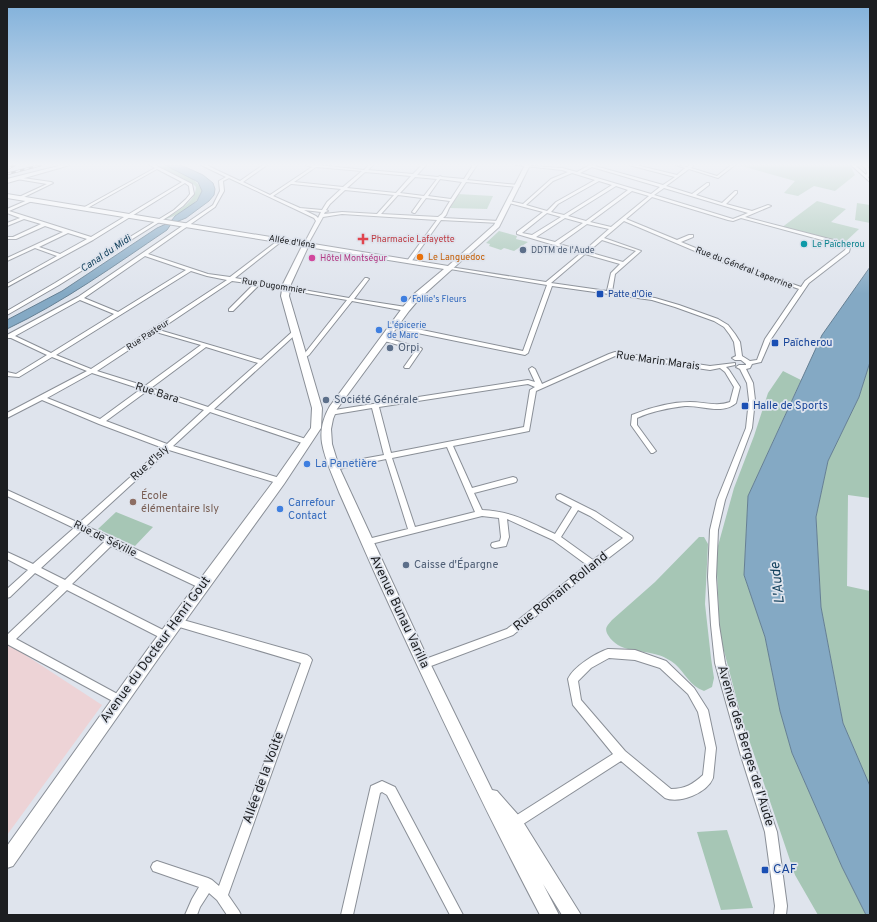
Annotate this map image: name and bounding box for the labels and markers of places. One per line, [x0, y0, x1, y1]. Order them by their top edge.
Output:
marker: Pharmacie Lafayette [358, 234, 368, 244]
place label: Pharmacie Lafayette [371, 234, 455, 245]
marker: Le Païcherou [799, 239, 809, 249]
place label: Le Païcherou [812, 239, 865, 250]
marker: DDTM de l'Aude [518, 245, 528, 255]
place label: DDTM de l'Aude [531, 245, 595, 256]
marker: Le Languedoc [415, 252, 425, 262]
place label: Le Languedoc [428, 252, 485, 263]
marker: Hôtel Montségur [307, 253, 317, 263]
place label: Hôtel Montségur [320, 253, 388, 264]
marker: Patte d'Oie [595, 289, 605, 299]
place label: Patte d'Oie [608, 289, 652, 300]
marker: Follie's Fleurs [399, 294, 409, 304]
place label: Follie's Fleurs [412, 294, 467, 305]
place label: L'épicerie de Marc [387, 320, 426, 341]
marker: L'épicerie de Marc [374, 325, 384, 335]
place label: Païcherou [783, 336, 833, 350]
marker: Païcherou [770, 338, 780, 348]
place label: Orpi [398, 341, 419, 355]
marker: Orpi [385, 343, 395, 353]
place label: Société Générale [334, 393, 418, 407]
marker: Société Générale [321, 395, 331, 405]
place label: Halle de Sports [753, 399, 828, 413]
marker: Halle de Sports [740, 401, 750, 411]
place label: La Panetière [315, 457, 377, 471]
marker: La Panetière [302, 459, 312, 469]
place label: École élémentaire Isly [141, 488, 219, 516]
place label: Carrefour Contact [288, 496, 336, 523]
marker: École élémentaire Isly [128, 497, 138, 507]
marker: Carrefour Contact [275, 504, 285, 514]
place label: Caisse d'Épargne [414, 557, 498, 572]
marker: Caisse d'Épargne [401, 560, 411, 570]
place label: CAF [773, 862, 797, 878]
marker: CAF [760, 865, 770, 875]

